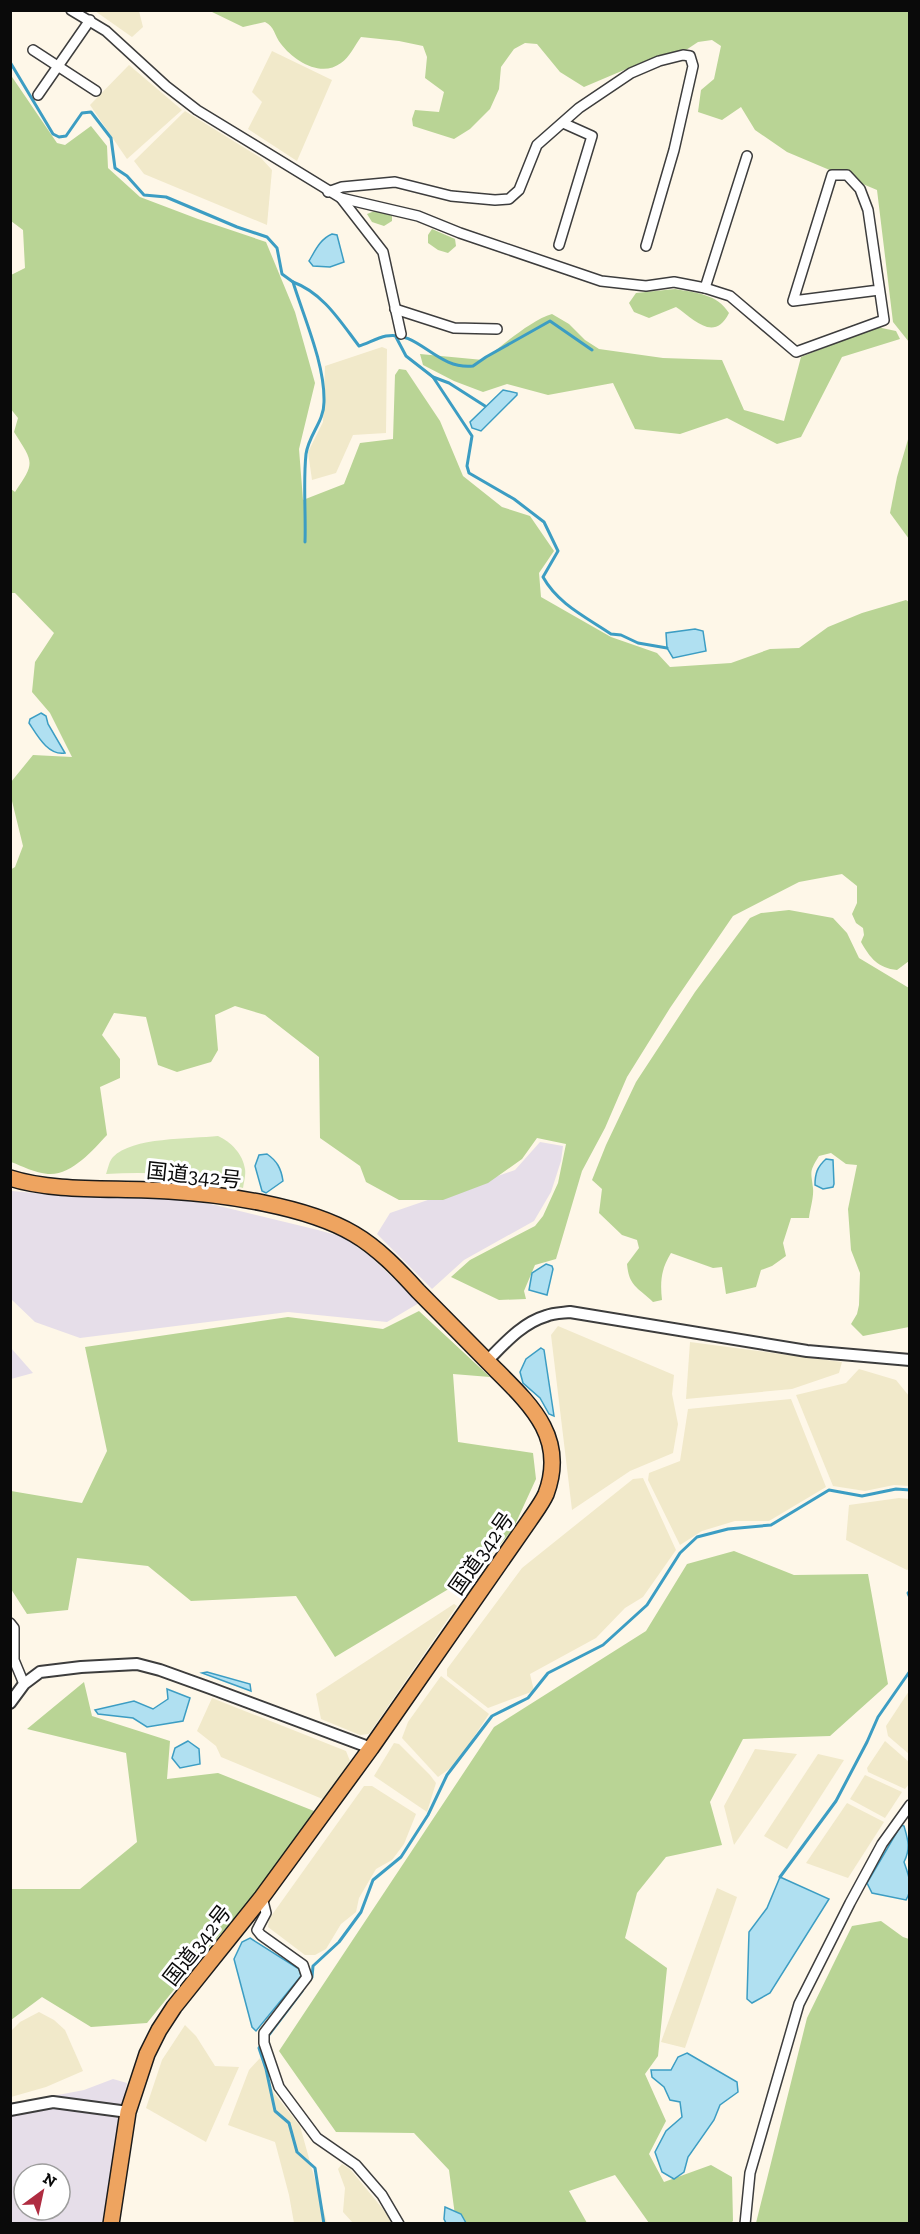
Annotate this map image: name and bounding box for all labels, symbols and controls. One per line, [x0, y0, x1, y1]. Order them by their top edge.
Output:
street label: 国道342号 [145, 1158, 243, 1192]
street label: 国道342号 [443, 1507, 519, 1599]
street label: 国道342号 [158, 1900, 236, 1990]
north arrow [12, 2162, 72, 2222]
text: N [40, 2169, 60, 2191]

